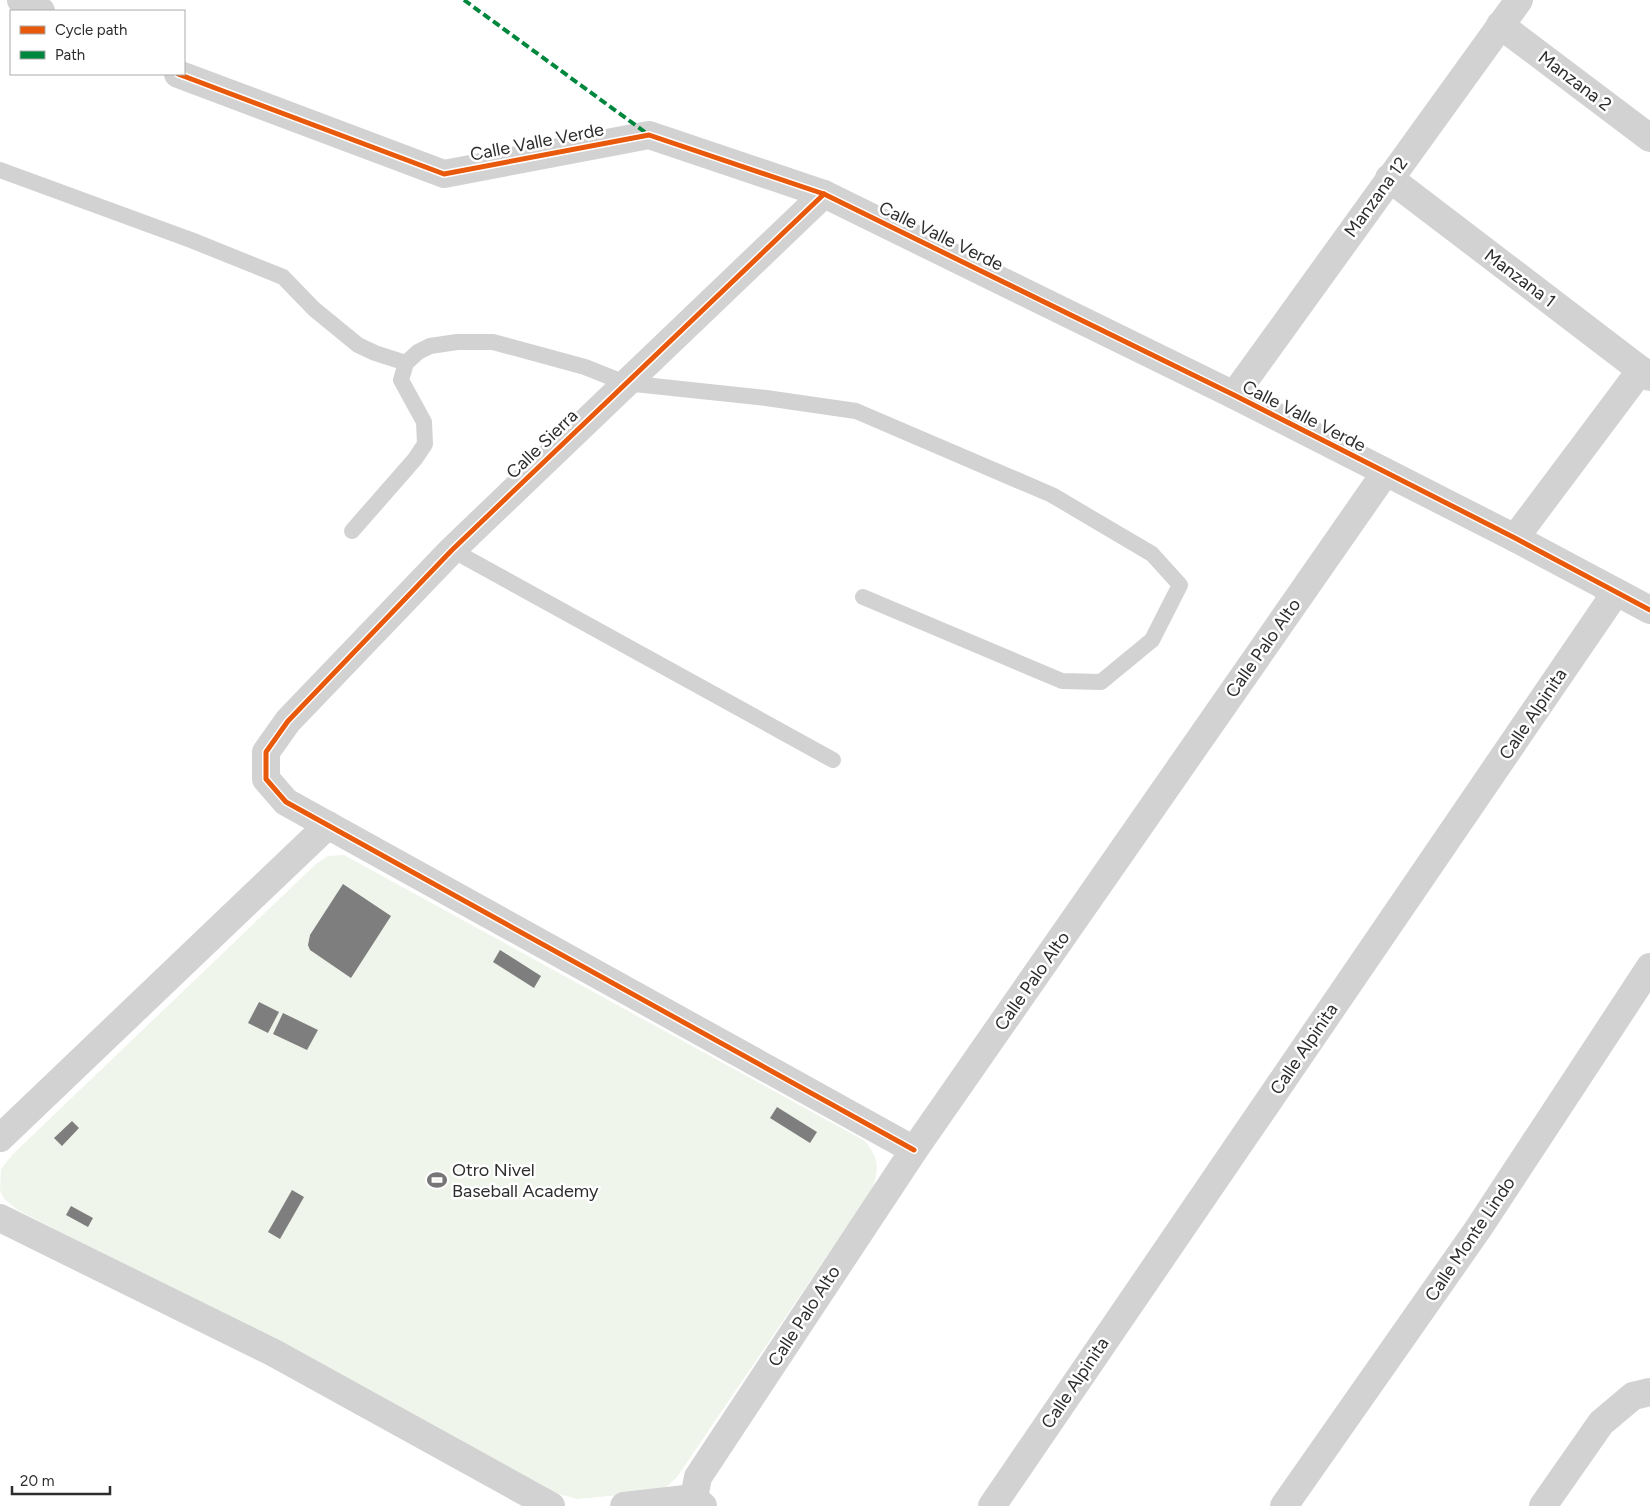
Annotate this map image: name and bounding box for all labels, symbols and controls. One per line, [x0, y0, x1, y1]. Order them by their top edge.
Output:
legend [10, 10, 185, 75]
text: Cycle path [55, 21, 127, 39]
text: Path [55, 46, 85, 64]
street label: Manzana 2 [1534, 46, 1616, 116]
street label: Calle Valle Verde [468, 118, 606, 166]
street label: Manzana 12 [1340, 153, 1412, 241]
street label: Calle Valle Verde [875, 196, 1007, 276]
street label: Manzana 1 [1480, 244, 1560, 312]
street label: Calle Valle Verde [1239, 375, 1370, 457]
street label: Calle Sierra [502, 405, 582, 483]
street label: Calle Palo Alto [1221, 594, 1305, 702]
street label: Calle Alpinita [1494, 664, 1572, 764]
street label: Calle Palo Alto [990, 927, 1074, 1035]
street label: Calle Alpinita [1265, 999, 1343, 1099]
place label: Otro Nivel Baseball Academy [452, 1159, 599, 1202]
sports icon: Otro Nivel Baseball Academy [426, 1169, 448, 1191]
street label: Calle Monte Lindo [1420, 1172, 1520, 1306]
street label: Calle Palo Alto [763, 1261, 845, 1371]
street label: Calle Alpinita [1036, 1333, 1114, 1433]
scale bar [12, 1464, 110, 1496]
text: 20 m [20, 1472, 54, 1490]

